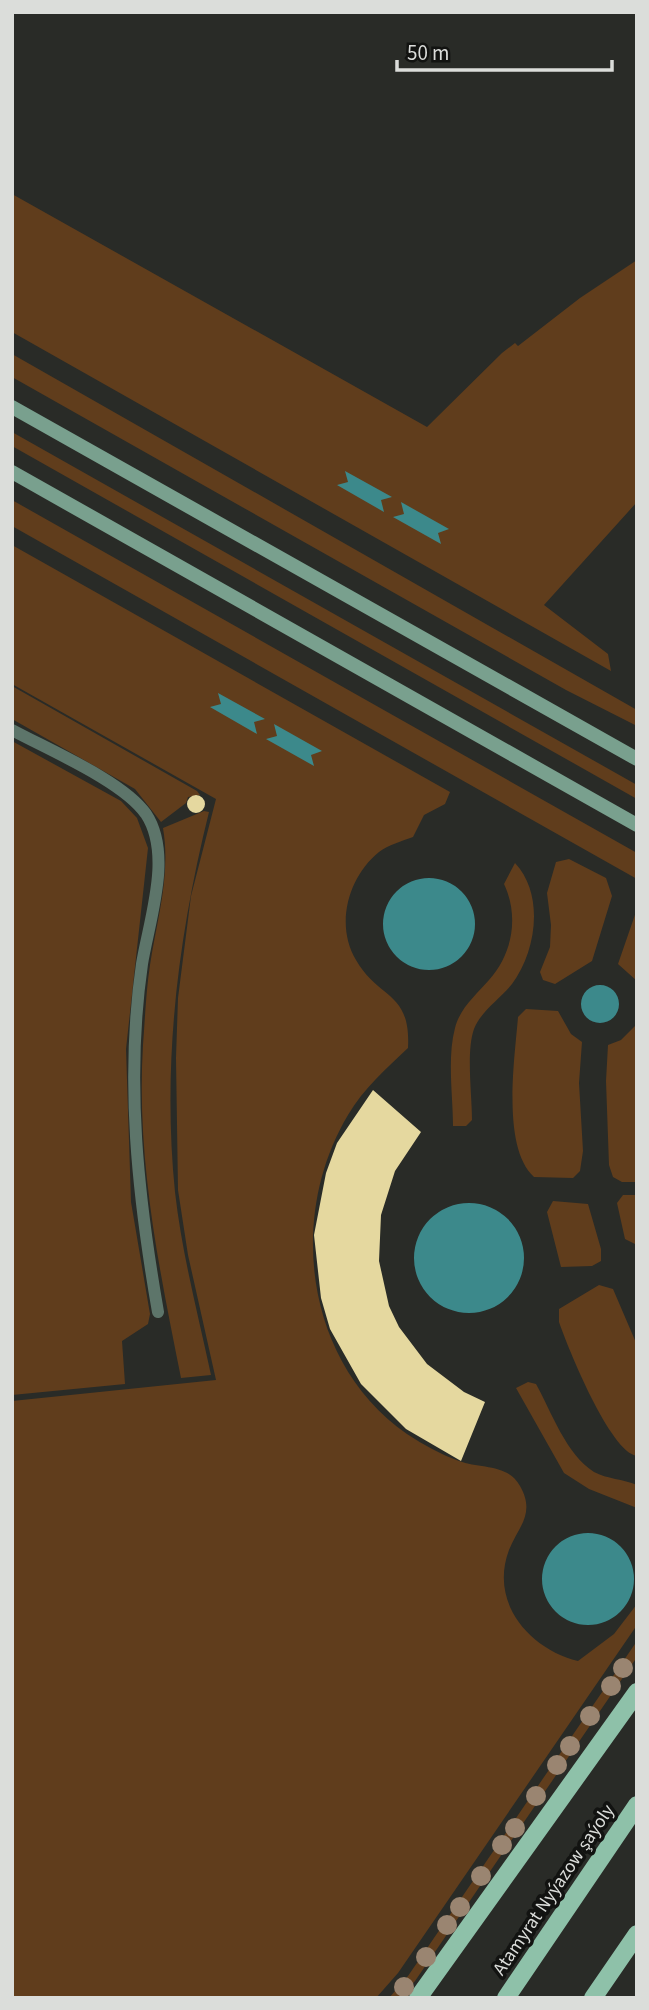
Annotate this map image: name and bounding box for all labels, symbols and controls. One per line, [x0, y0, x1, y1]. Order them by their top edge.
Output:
scale bar [397, 28, 612, 72]
text: 50 m [407, 38, 449, 68]
street label: Atamyrat Nyýazow şaýoly [487, 1799, 621, 1981]

